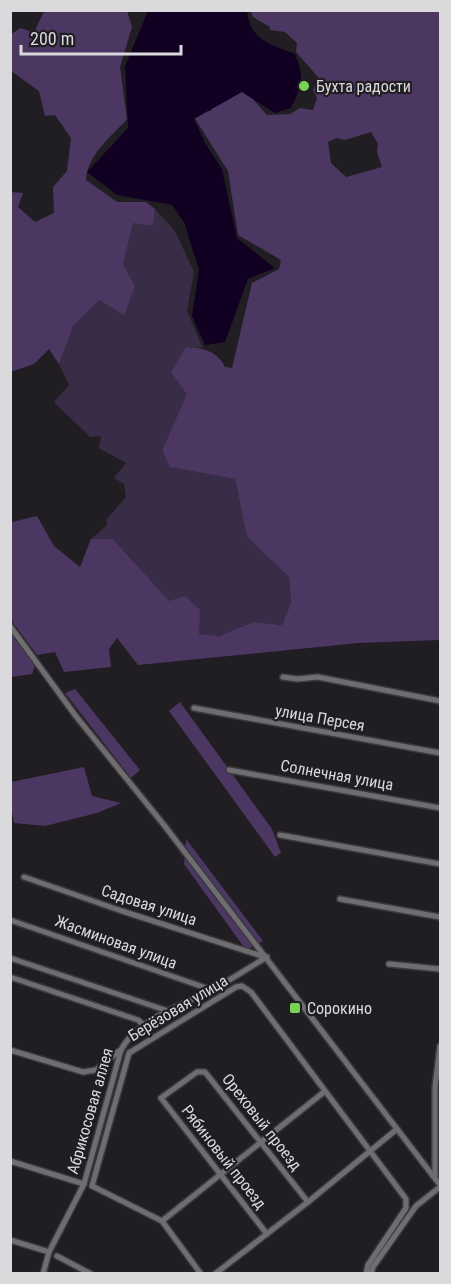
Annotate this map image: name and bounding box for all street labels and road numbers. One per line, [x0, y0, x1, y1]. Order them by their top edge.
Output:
street label: улица Персея [274, 701, 366, 735]
street label: Солнечная улица [279, 756, 395, 794]
street label: Садовая улица [99, 881, 199, 929]
street label: Жасминовая улица [53, 911, 179, 973]
street label: Берёзовая улица [125, 971, 231, 1045]
street label: Абрикосовая аллея [63, 1046, 117, 1176]
street label: Ореховый проезд [218, 1070, 306, 1175]
street label: Рябиновый проезд [178, 1101, 271, 1213]

